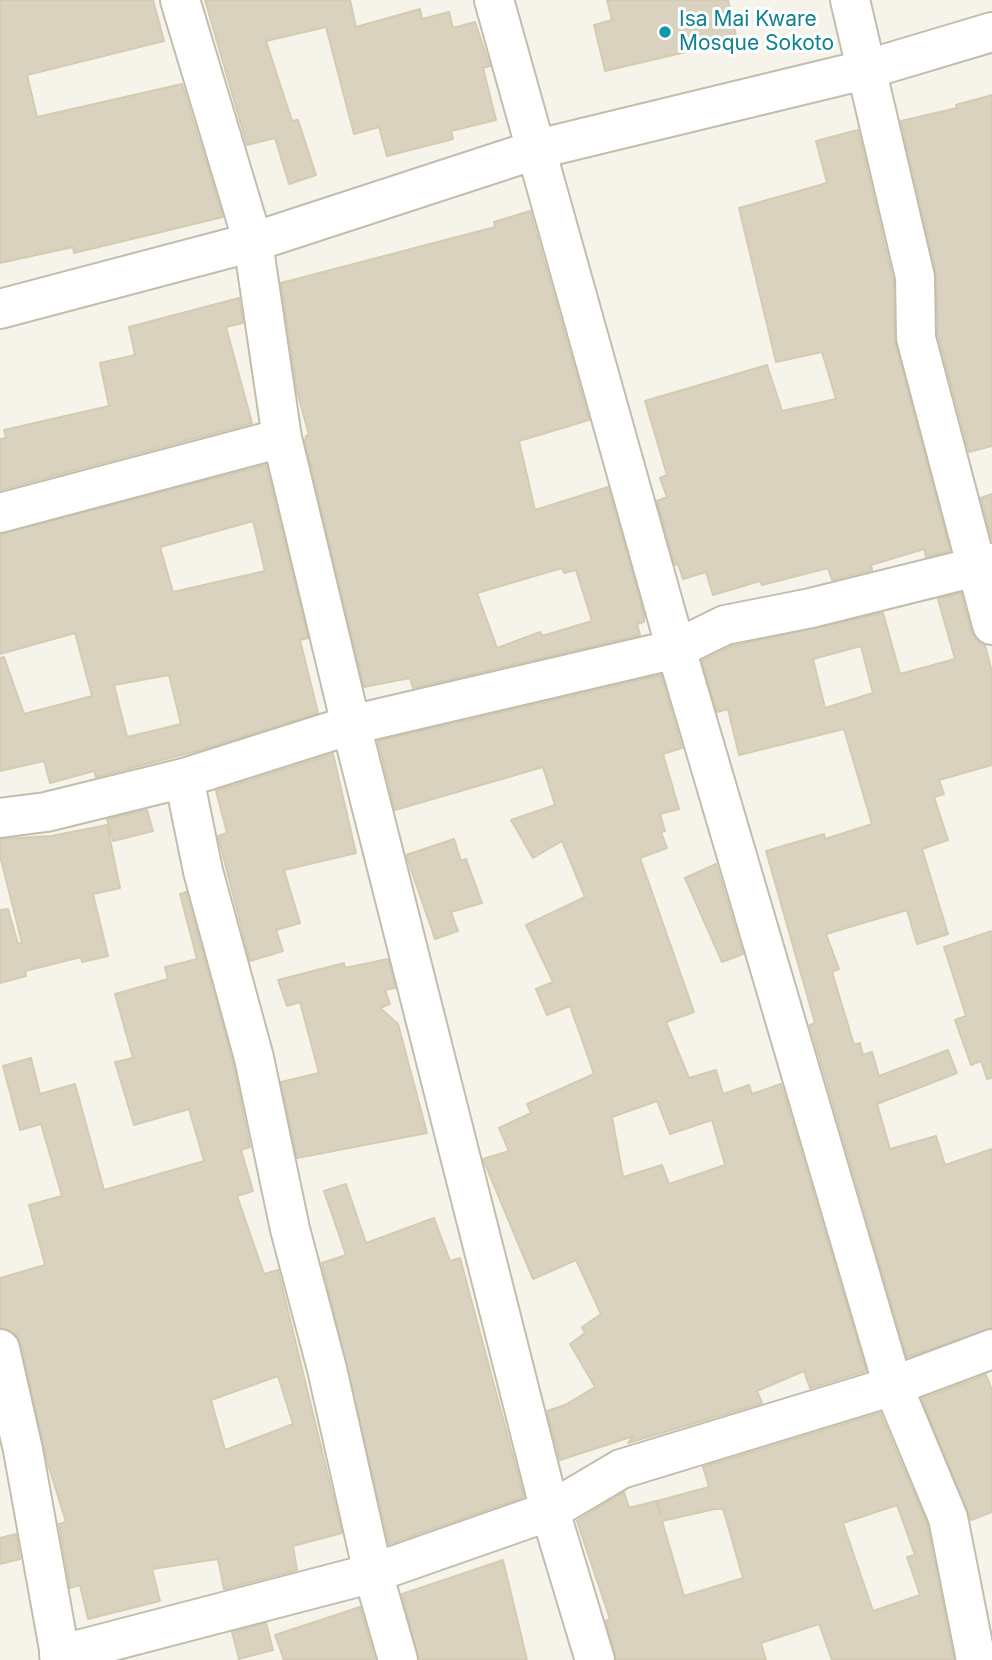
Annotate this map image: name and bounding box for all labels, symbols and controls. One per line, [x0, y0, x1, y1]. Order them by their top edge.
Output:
place label: Isa Mai Kware Mosque Sokoto [679, 7, 834, 57]
marker: Isa Mai Kware Mosque Sokoto [657, 24, 673, 40]

